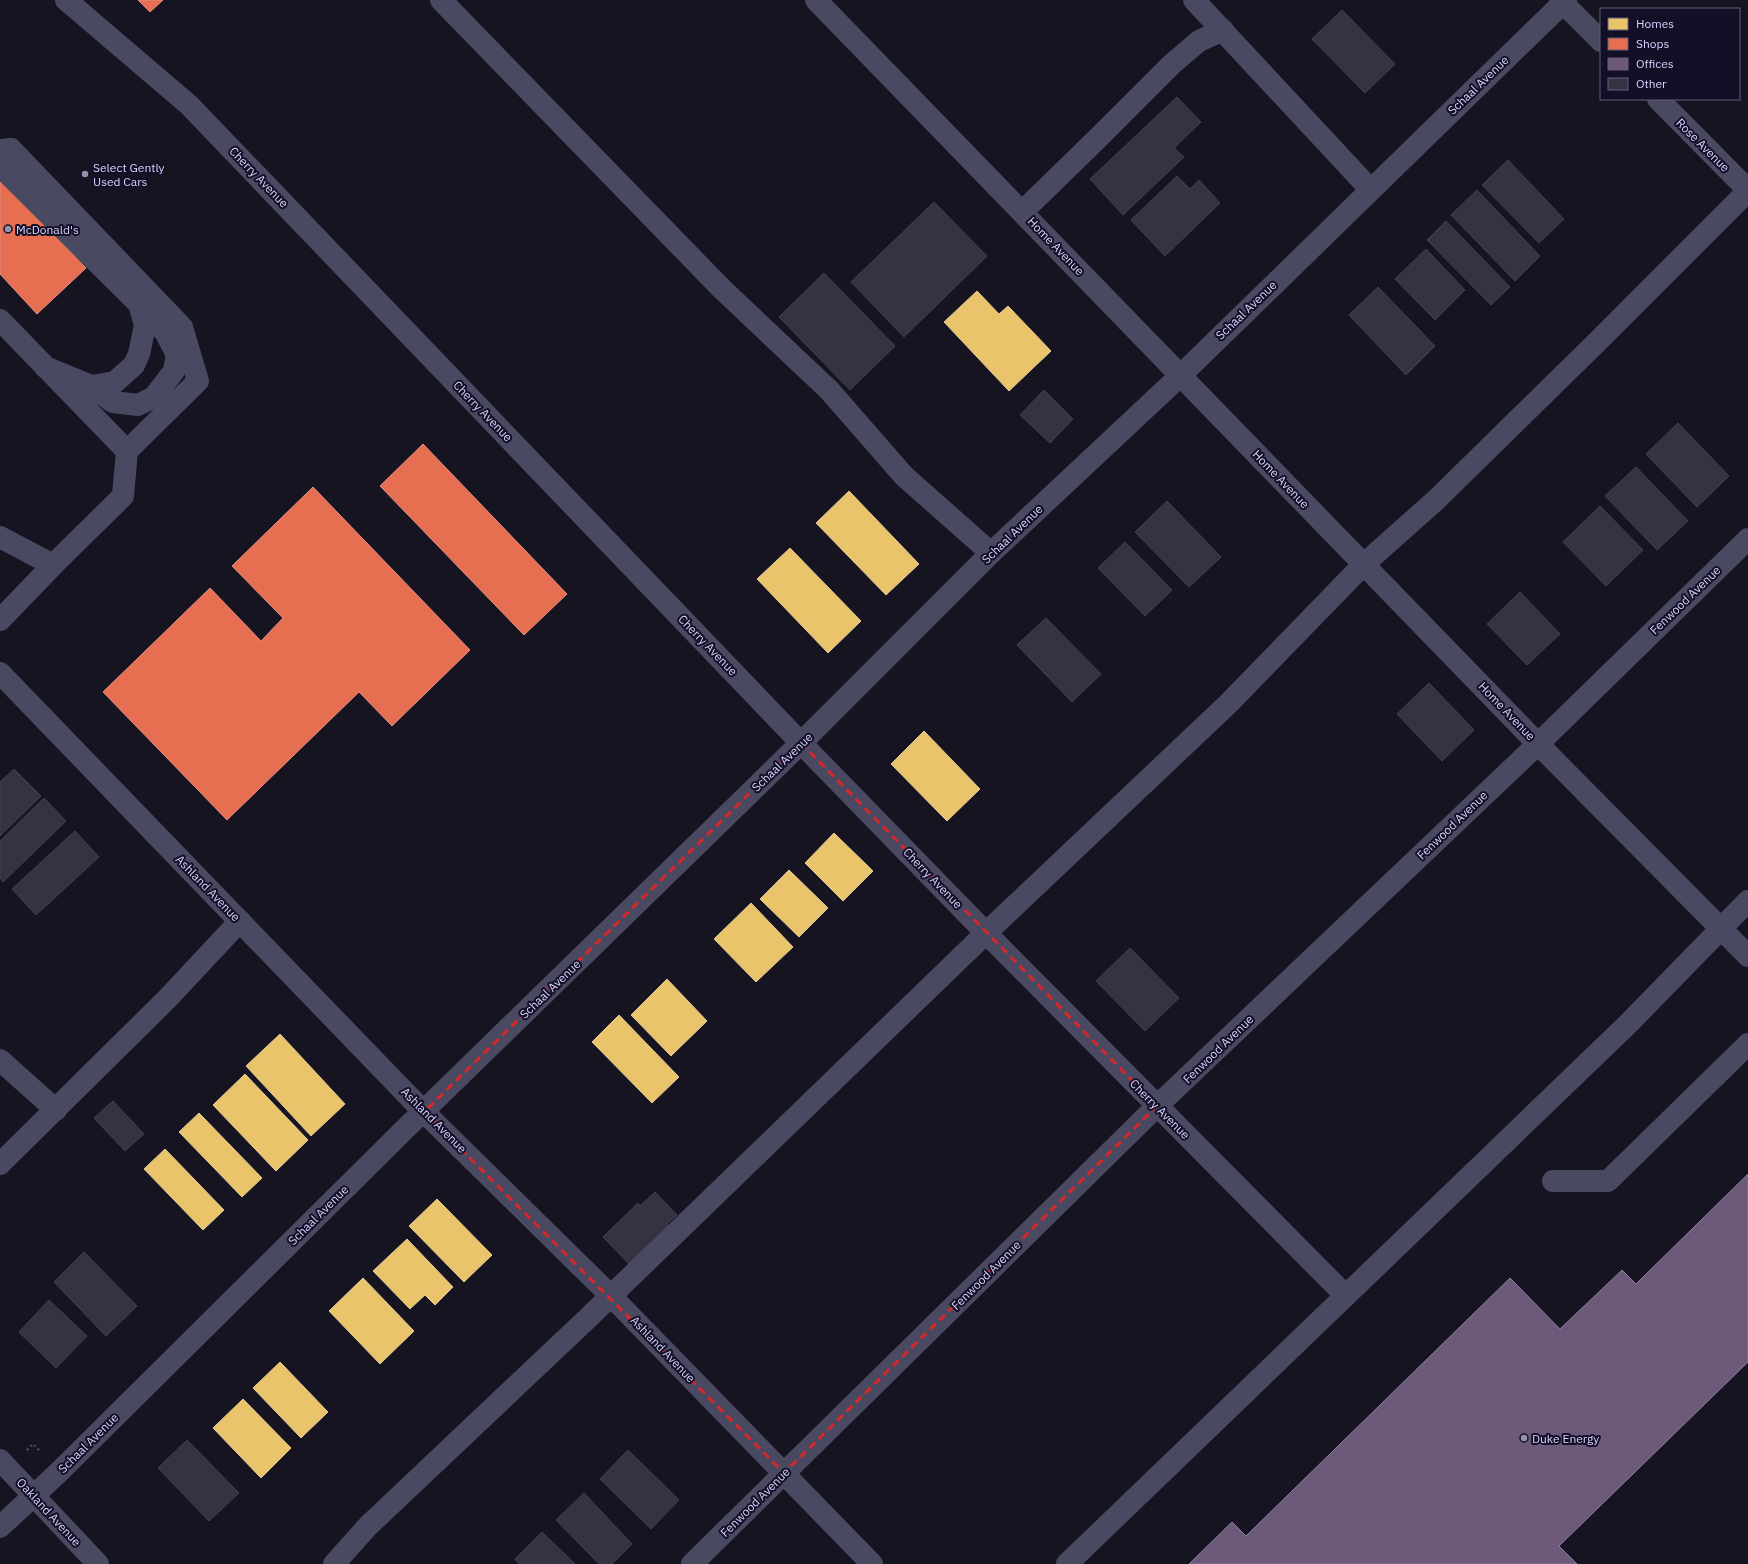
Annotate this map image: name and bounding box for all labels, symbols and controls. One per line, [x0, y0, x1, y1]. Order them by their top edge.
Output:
legend [1600, 8, 1740, 100]
text: Homes [1636, 16, 1674, 31]
text: Shops [1636, 36, 1669, 51]
street label: Schaal Avenue [1444, 52, 1512, 118]
text: Offices [1636, 56, 1674, 71]
text: Other [1636, 76, 1667, 91]
street label: Rose Avenue [1673, 115, 1733, 175]
street label: Cherry Avenue [226, 143, 292, 211]
place label: Select Gently Used Cars [93, 160, 165, 189]
marker: Select Gently Used Cars [80, 169, 90, 179]
street label: Home Avenue [1024, 214, 1088, 279]
place label: McDonald's [16, 222, 79, 237]
marker: McDonald's [3, 224, 13, 234]
street label: Schaal Avenue [1212, 277, 1280, 343]
street label: Cherry Avenue [450, 377, 516, 445]
street label: Home Avenue [1249, 447, 1313, 512]
street label: Schaal Avenue [978, 501, 1046, 567]
street label: Fenwood Avenue [1647, 562, 1724, 637]
street label: Cherry Avenue [675, 611, 741, 679]
street label: Home Avenue [1475, 679, 1539, 744]
street label: Schaal Avenue [748, 729, 816, 795]
street label: Fenwood Avenue [1414, 787, 1491, 862]
street label: Cherry Avenue [900, 844, 966, 912]
street label: Ashland Avenue [172, 852, 244, 925]
street label: Schaal Avenue [516, 956, 584, 1022]
street label: Fenwood Avenue [1180, 1011, 1257, 1086]
street label: Cherry Avenue [1127, 1076, 1193, 1142]
street label: Ashland Avenue [398, 1084, 470, 1156]
street label: Schaal Avenue [285, 1182, 351, 1248]
street label: Fenwood Avenue [948, 1237, 1024, 1313]
street label: Ashland Avenue [627, 1313, 699, 1386]
street label: Schaal Avenue [55, 1410, 121, 1476]
place label: Duke Energy [1532, 1431, 1599, 1446]
marker: Duke Energy [1519, 1433, 1529, 1443]
street label: Fenwood Avenue [717, 1464, 793, 1540]
street label: Oakland Avenue [14, 1475, 85, 1549]

